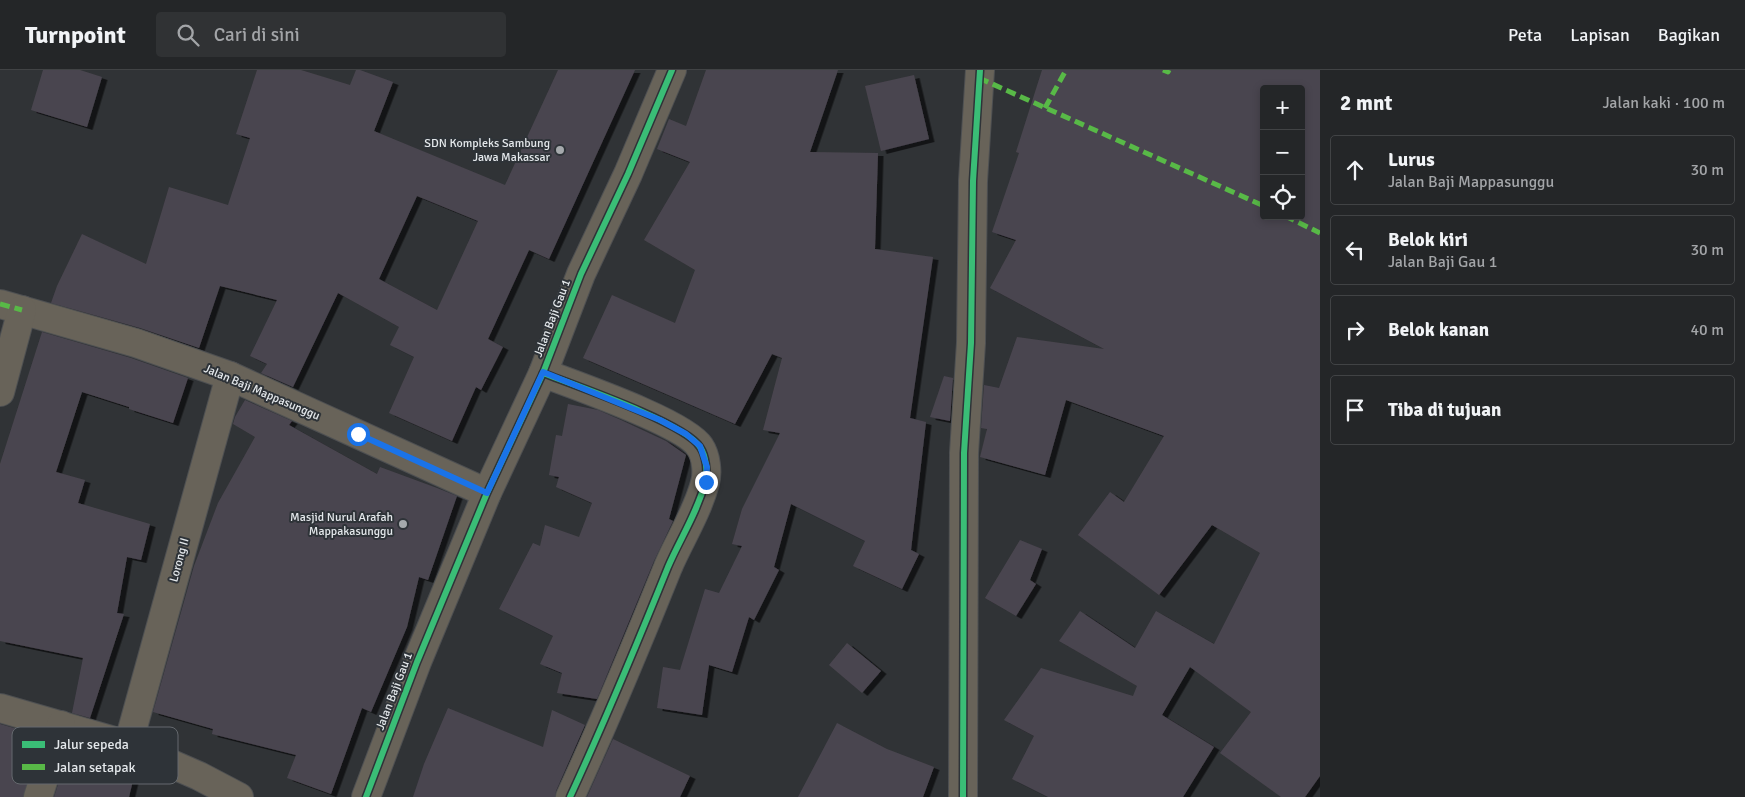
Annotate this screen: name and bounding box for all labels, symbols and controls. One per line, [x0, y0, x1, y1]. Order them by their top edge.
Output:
search box [156, 12, 506, 57]
text: Turnpoint [25, 20, 126, 50]
icon: search [174, 21, 202, 49]
text: Cari di sini [214, 23, 300, 47]
text: Peta [1508, 24, 1542, 46]
text: Lapisan [1570, 24, 1630, 46]
text: Bagikan [1658, 24, 1720, 46]
map controls [1260, 85, 1305, 220]
button: + [1260, 85, 1305, 130]
text: 2 mnt [1340, 90, 1392, 116]
text: Jalan kaki · 100 m [1603, 93, 1725, 113]
button: − [1260, 130, 1305, 175]
place label: SDN Kompleks Sambung Jawa Makassar [424, 136, 551, 165]
marker: SDN Kompleks Sambung Jawa Makassar [554, 144, 566, 156]
text: Lurus [1388, 148, 1435, 172]
icon: ahead [1341, 156, 1369, 184]
text: 30 m [1690, 160, 1724, 180]
text: Jalan Baji Mappasunggu [1388, 172, 1554, 192]
button: locate [1260, 175, 1305, 220]
text: Belok kiri [1388, 228, 1468, 252]
icon: left [1341, 236, 1369, 264]
text: 30 m [1690, 240, 1724, 260]
text: Jalan Baji Gau 1 [1388, 252, 1497, 272]
street label: Jalan Baji Gau 1 [531, 277, 574, 359]
icon: right [1341, 316, 1369, 344]
text: Belok kanan [1388, 318, 1489, 342]
text: 40 m [1690, 320, 1724, 340]
street label: Jalan Baji Mappasunggu [201, 361, 322, 424]
icon: arrive [1341, 396, 1369, 424]
text: Tiba di tujuan [1388, 398, 1501, 422]
route start [347, 423, 370, 446]
route end [695, 471, 718, 494]
place label: Masjid Nurul Arafah Mappakasunggu [290, 510, 393, 539]
marker: Masjid Nurul Arafah Mappakasunggu [397, 518, 409, 530]
street label: Lorong II [166, 536, 193, 584]
street label: Jalan Baji Gau 1 [373, 650, 416, 732]
legend [12, 727, 178, 784]
text: Jalur sepeda [54, 736, 129, 753]
text: Jalan setapak [54, 759, 136, 776]

